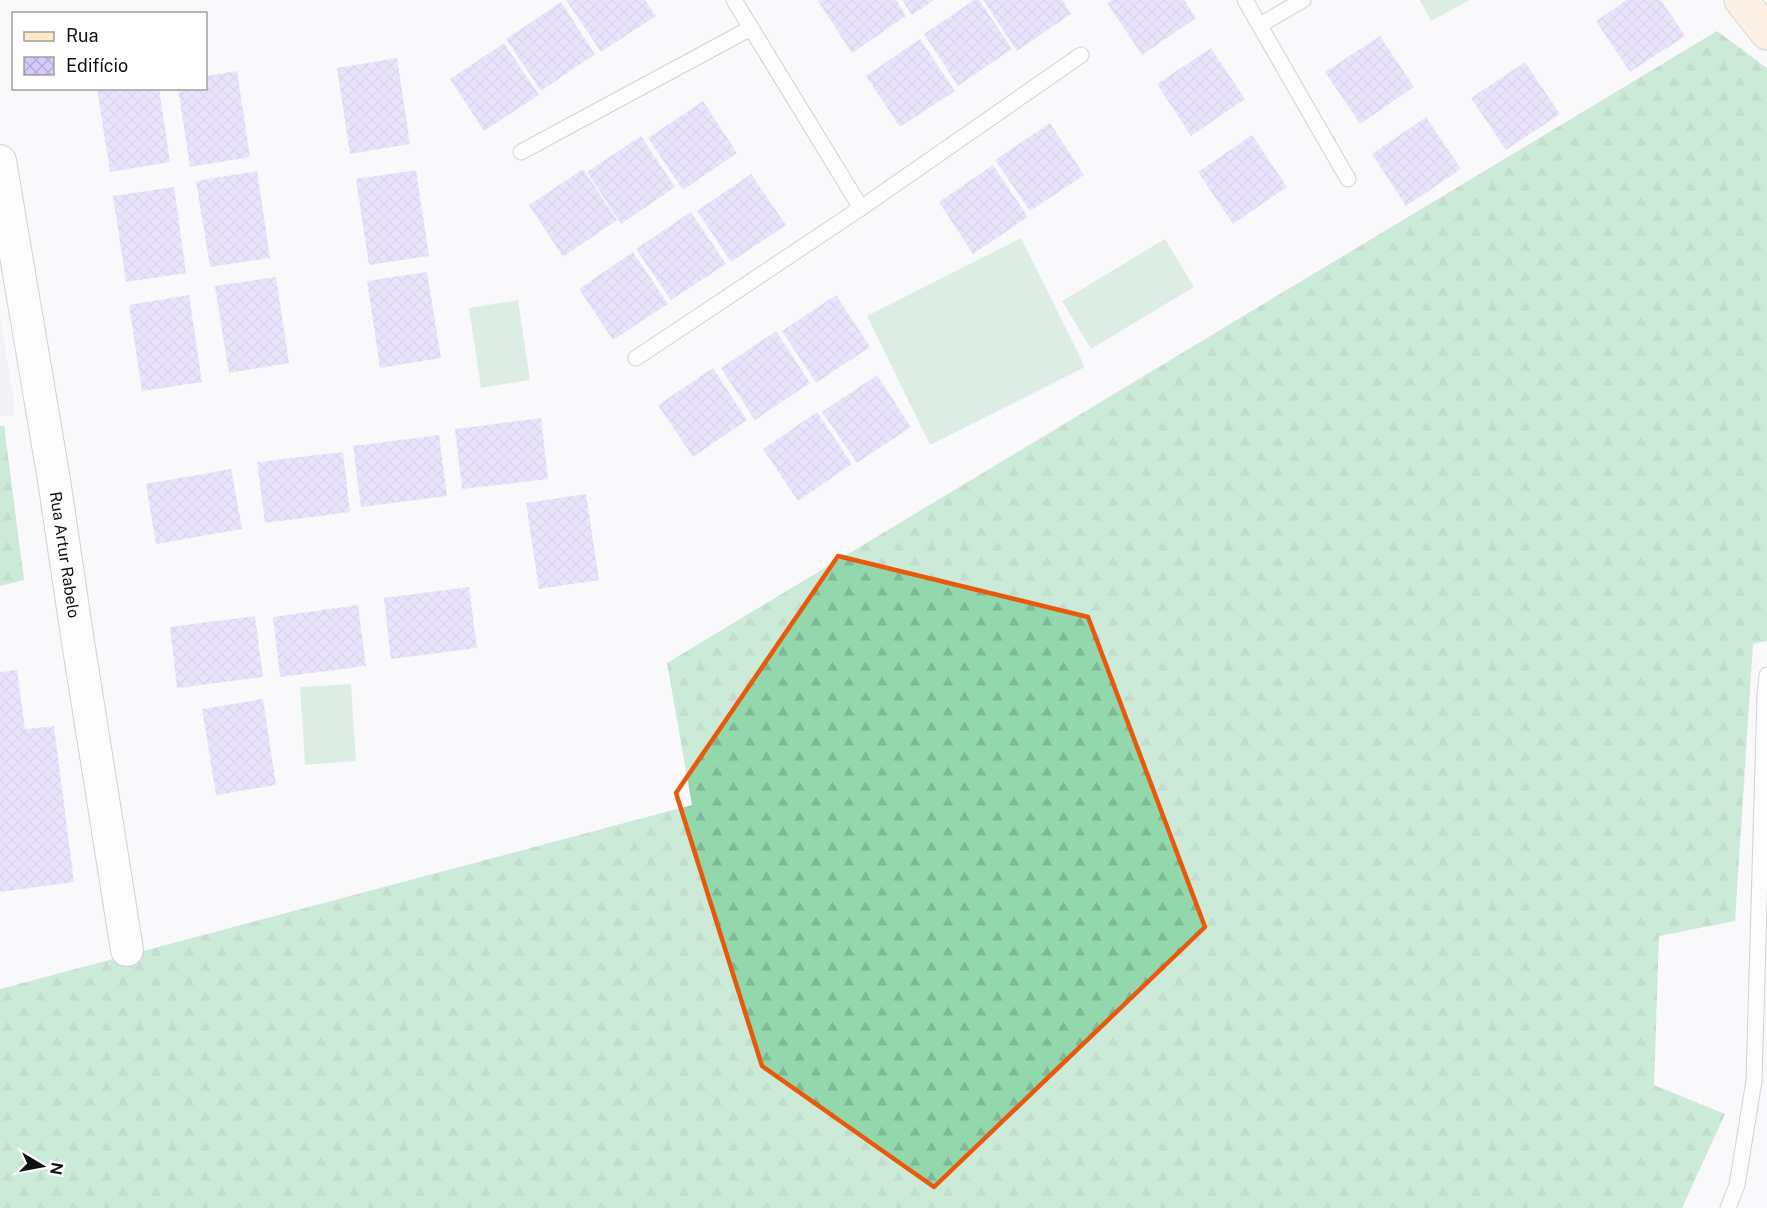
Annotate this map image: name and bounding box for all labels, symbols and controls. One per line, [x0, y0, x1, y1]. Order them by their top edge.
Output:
legend [12, 12, 207, 90]
text: Rua [66, 25, 98, 46]
text: Edifício [66, 55, 128, 76]
street label: Rua Artur Rabelo [46, 490, 84, 619]
north arrow [12, 1136, 72, 1196]
text: N [46, 1161, 67, 1176]

